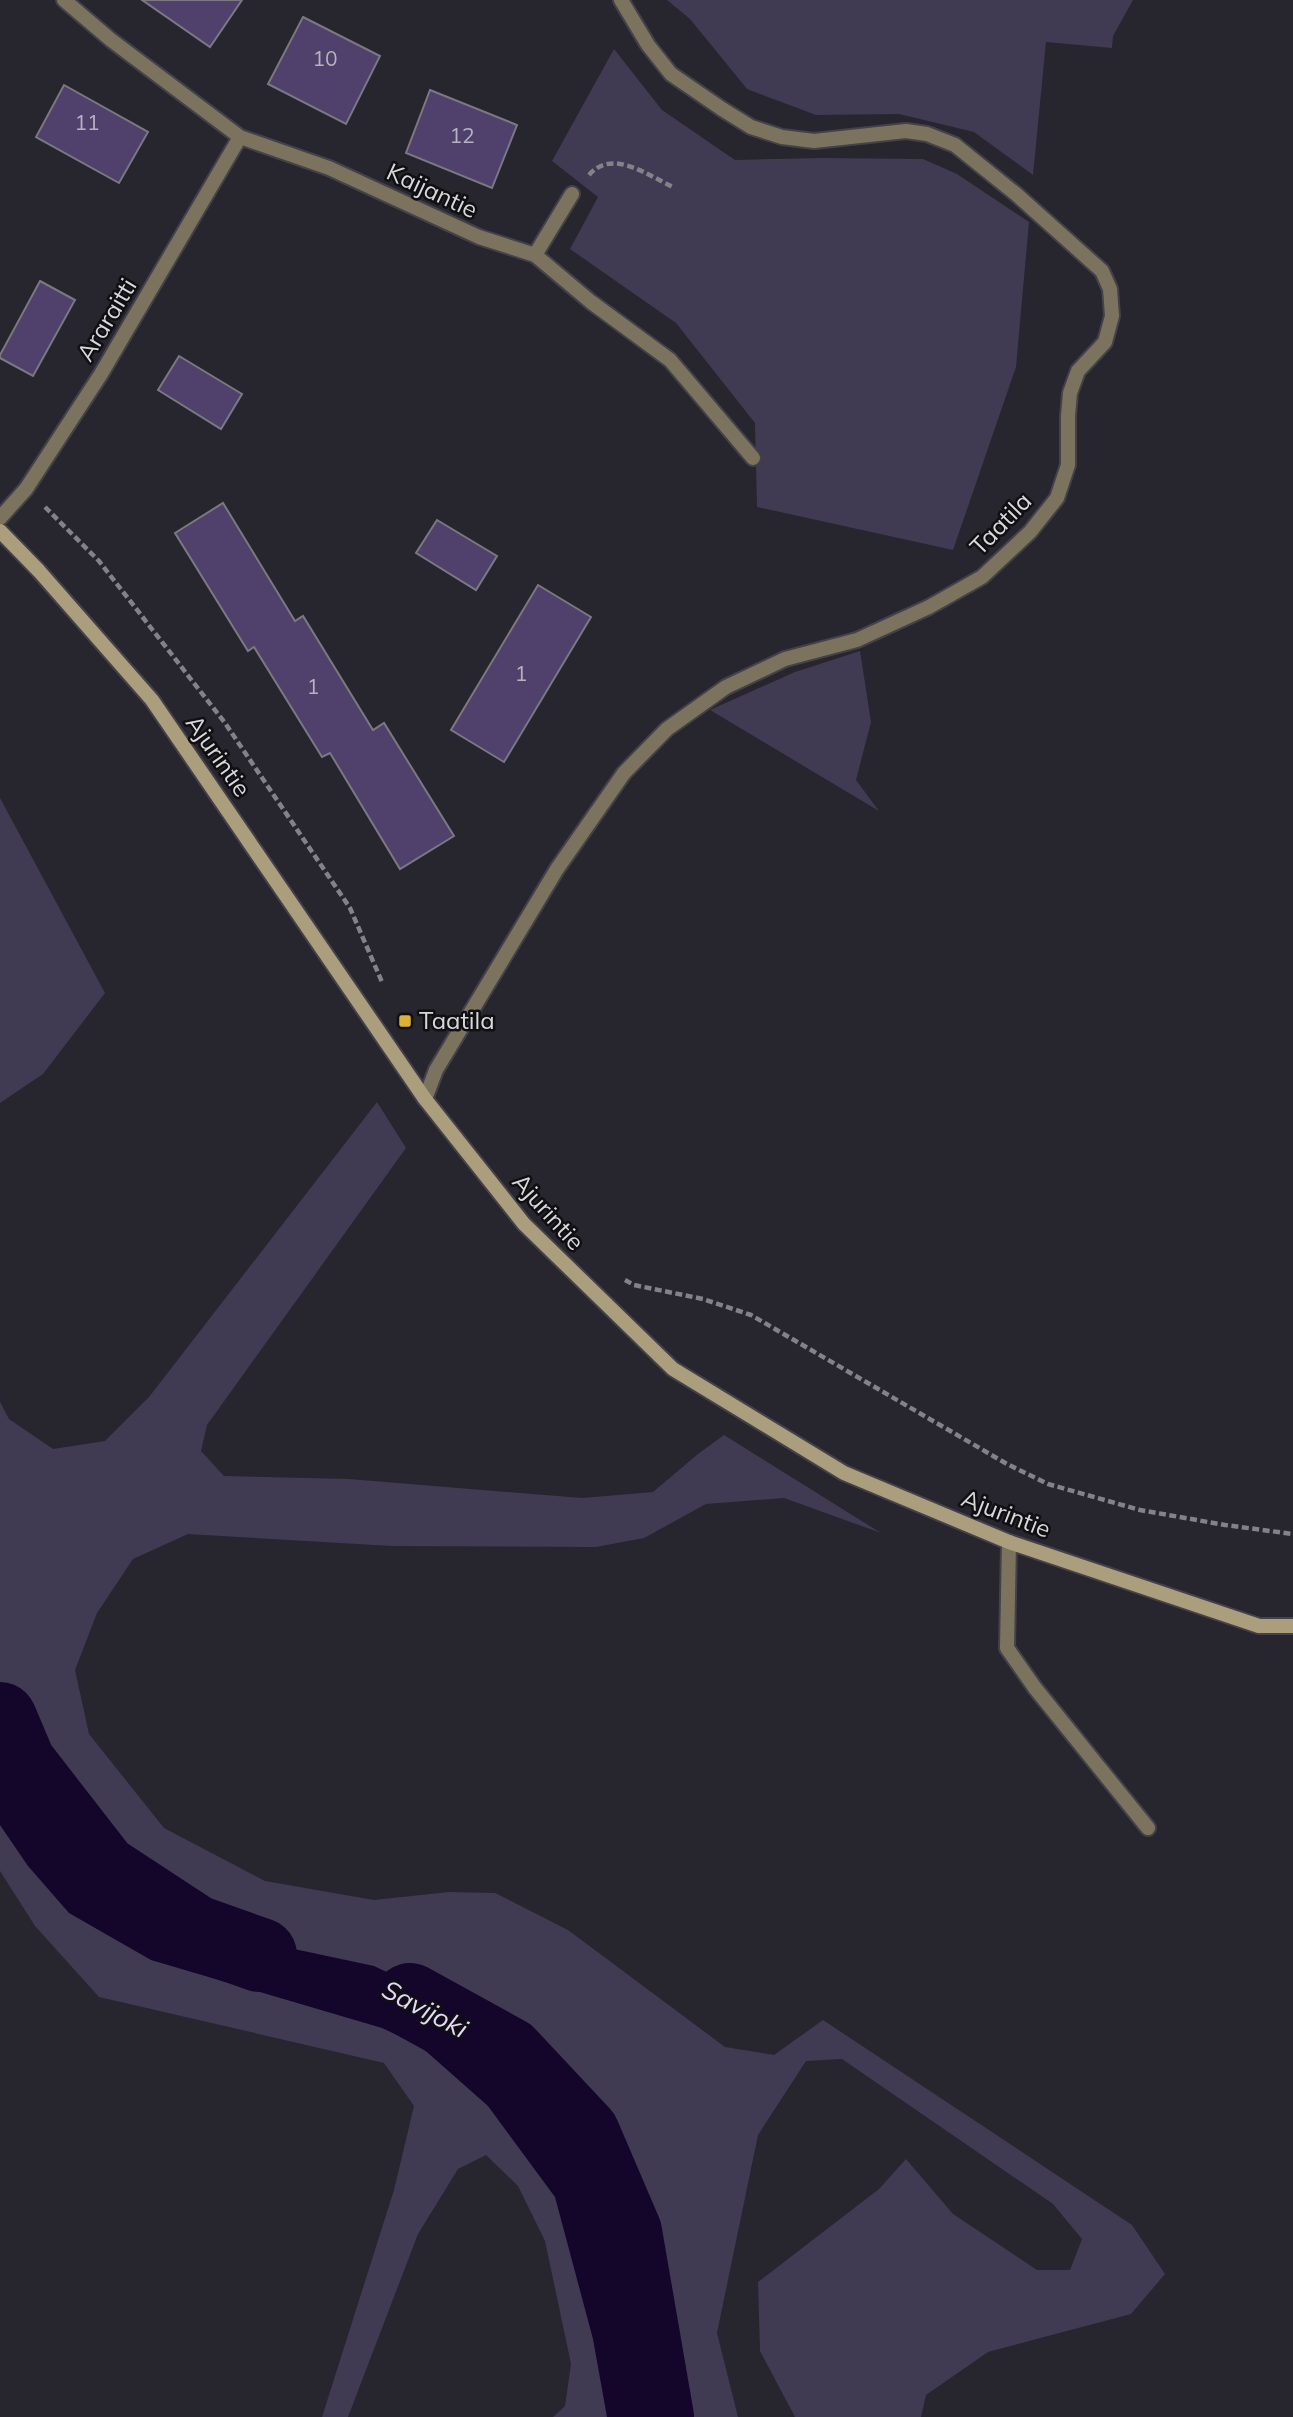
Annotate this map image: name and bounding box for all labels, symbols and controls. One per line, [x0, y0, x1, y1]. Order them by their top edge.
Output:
house number: 10 [312, 45, 338, 71]
house number: 11 [74, 109, 100, 135]
house number: 12 [449, 122, 475, 148]
street label: Kaijantie [382, 156, 483, 224]
street label: Araraitti [70, 273, 143, 366]
street label: Taatila [963, 486, 1037, 561]
house number: 1 [515, 660, 527, 686]
house number: 1 [307, 673, 319, 699]
street label: Ajurintie [180, 709, 258, 802]
place label: Taatila [419, 1005, 495, 1035]
marker: Taatila [397, 1013, 413, 1029]
street label: Ajurintie [507, 1167, 591, 1256]
street label: Ajurintie [958, 1482, 1055, 1544]
water label: Savijoki [377, 1972, 474, 2045]

